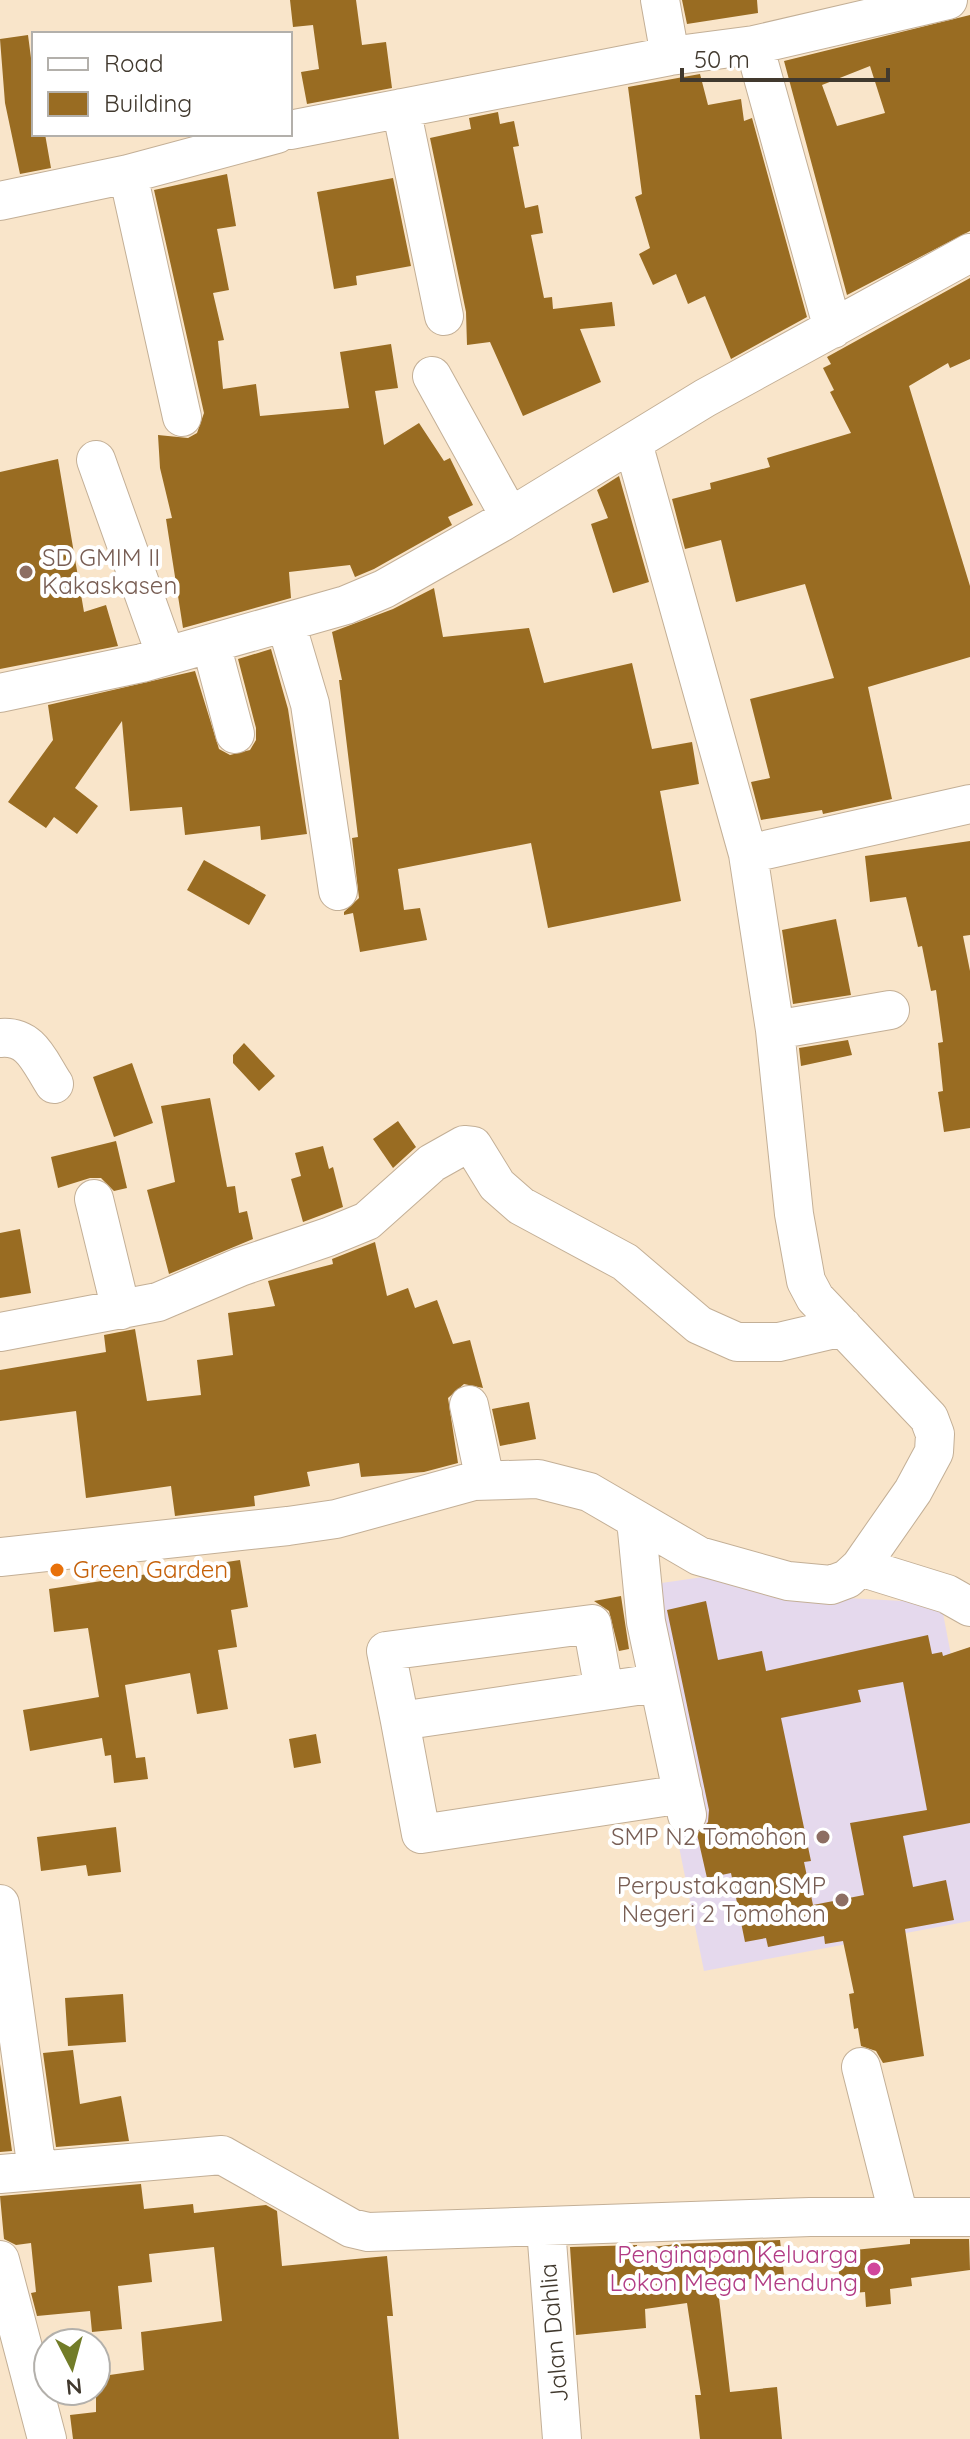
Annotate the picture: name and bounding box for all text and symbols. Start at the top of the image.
legend [32,32,292,136]
scale bar [682,32,888,82]
text: 50 m [694,44,750,74]
text: Road [104,48,164,78]
text: Building [104,88,192,118]
place label: SD GMIM II Kakaskasen [42,542,177,600]
marker: SD GMIM II Kakaskasen [17,563,35,581]
place label: Green Garden [73,1554,228,1584]
marker: Green Garden [48,1561,66,1579]
place label: SMP N2 Tomohon [611,1821,807,1851]
marker: SMP N2 Tomohon [814,1828,832,1846]
place label: Perpustakaan SMP Negeri 2 Tomohon [617,1870,826,1928]
marker: Perpustakaan SMP Negeri 2 Tomohon [833,1891,851,1909]
place label: Penginapan Keluarga Lokon Mega Mendung [610,2239,858,2297]
marker: Penginapan Keluarga Lokon Mega Mendung [865,2260,883,2278]
street label: Jalan Dahlia [532,2262,574,2404]
north arrow [32,2327,112,2407]
text: N [65,2372,84,2402]

